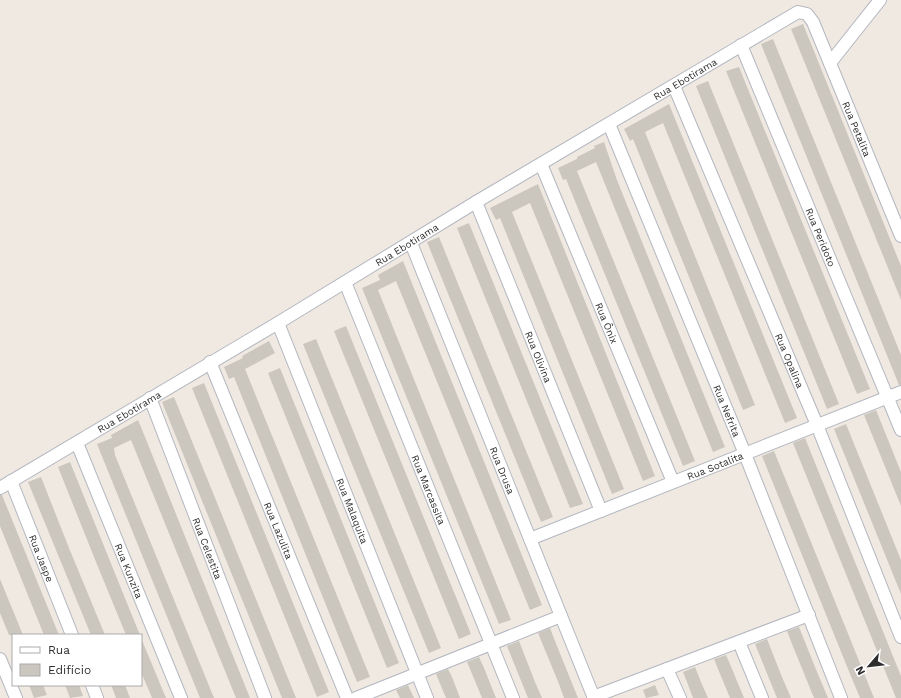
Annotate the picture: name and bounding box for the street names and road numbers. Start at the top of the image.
street label: Rua Ebotirama [651,56,719,102]
street label: Rua Petalita [841,100,873,158]
street label: Rua Peridoto [804,206,838,268]
street label: Rua Ebotirama [373,221,440,268]
street label: Rua Ônix [594,301,620,345]
street label: Rua Olivina [523,329,554,384]
street label: Rua Opalina [773,331,806,390]
street label: Rua Nefrita [712,383,743,439]
street label: Rua Ebotirama [95,388,163,435]
street label: Rua Drusa [488,445,517,496]
street label: Rua Sotalita [685,450,745,482]
street label: Rua Marcassita [410,453,448,526]
street label: Rua Malaquita [335,476,371,545]
street label: Rua Lazulita [262,501,295,561]
street label: Rua Celestita [191,516,225,581]
street label: Rua Jaspe [27,533,56,584]
street label: Rua Kunzita [113,542,145,600]

